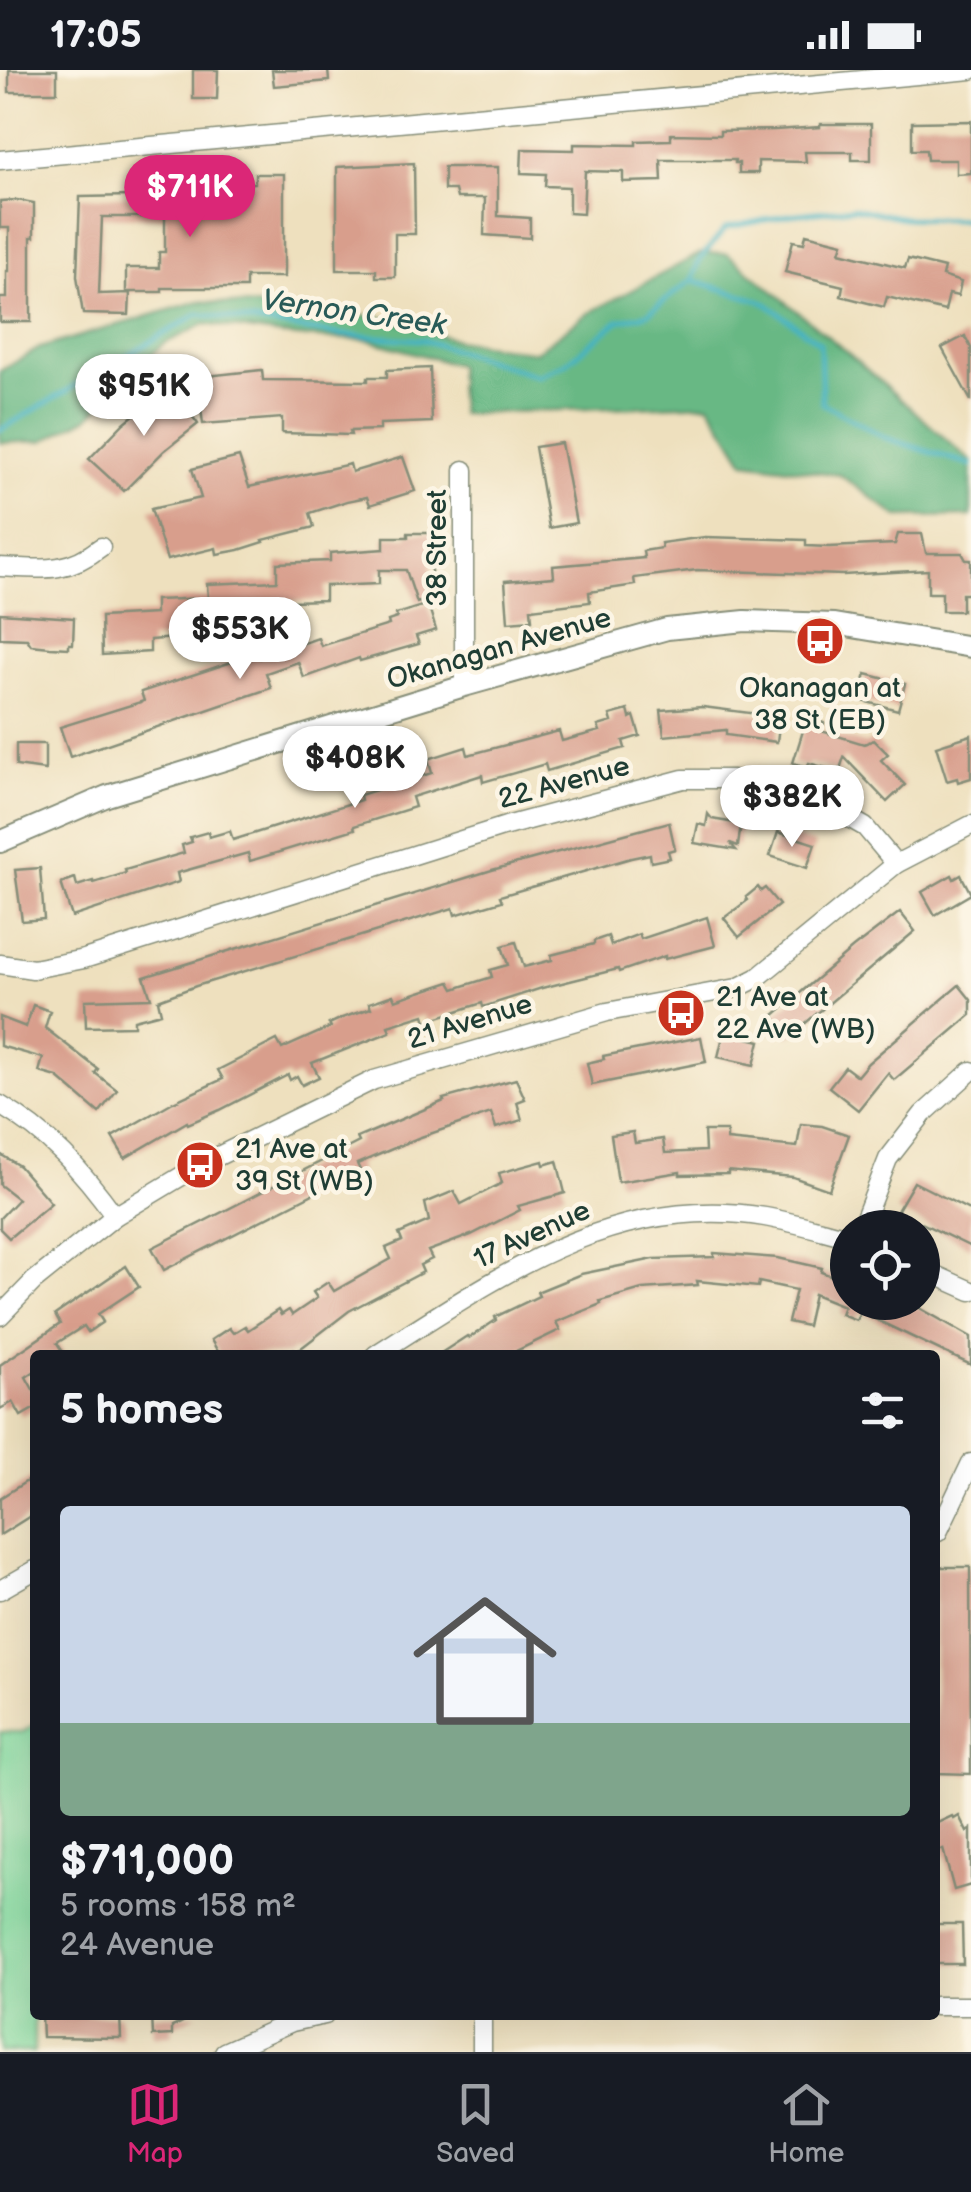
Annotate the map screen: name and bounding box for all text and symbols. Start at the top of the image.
text: 17:05 [50,13,142,58]
pin: $711K [120,155,260,240]
text: $711K [146,168,234,207]
water label: Vernon Creek [260,282,450,344]
pin: $951K [74,354,214,439]
text: $951K [97,367,191,406]
street label: 38 Street [421,489,454,607]
pin: $553K [170,597,310,682]
street label: Okanagan Avenue [383,601,615,697]
text: $553K [191,610,289,649]
bus stop icon: Okanagan at 38 St (EB) [794,615,846,667]
place label: Okanagan at 38 St (EB) [739,672,901,737]
pin: $408K [285,726,425,811]
text: $408K [305,739,405,778]
street label: 22 Avenue [495,750,633,816]
pin: $382K [722,765,862,850]
text: $382K [742,778,842,817]
place label: 21 Ave at 22 Ave (WB) [716,981,875,1046]
street label: 21 Avenue [404,987,536,1057]
bus stop icon: 21 Ave at 22 Ave (WB) [655,987,707,1039]
place label: 21 Ave at 39 St (WB) [235,1133,374,1198]
bus stop icon: 21 Ave at 39 St (WB) [174,1139,226,1191]
street label: 17 Avenue [469,1194,595,1276]
map controls [830,1210,940,1320]
button: locate [830,1210,940,1320]
icon: filters [855,1383,910,1438]
text: 5 homes [60,1385,223,1436]
icon: home [395,1571,575,1751]
text: $711,000 [60,1836,234,1887]
text: 5 rooms · 158 m² [60,1887,296,1926]
text: 24 Avenue [60,1926,214,1965]
tab: Map [127,2077,183,2170]
tab: Saved [436,2077,515,2170]
tab: Home [768,2077,844,2170]

